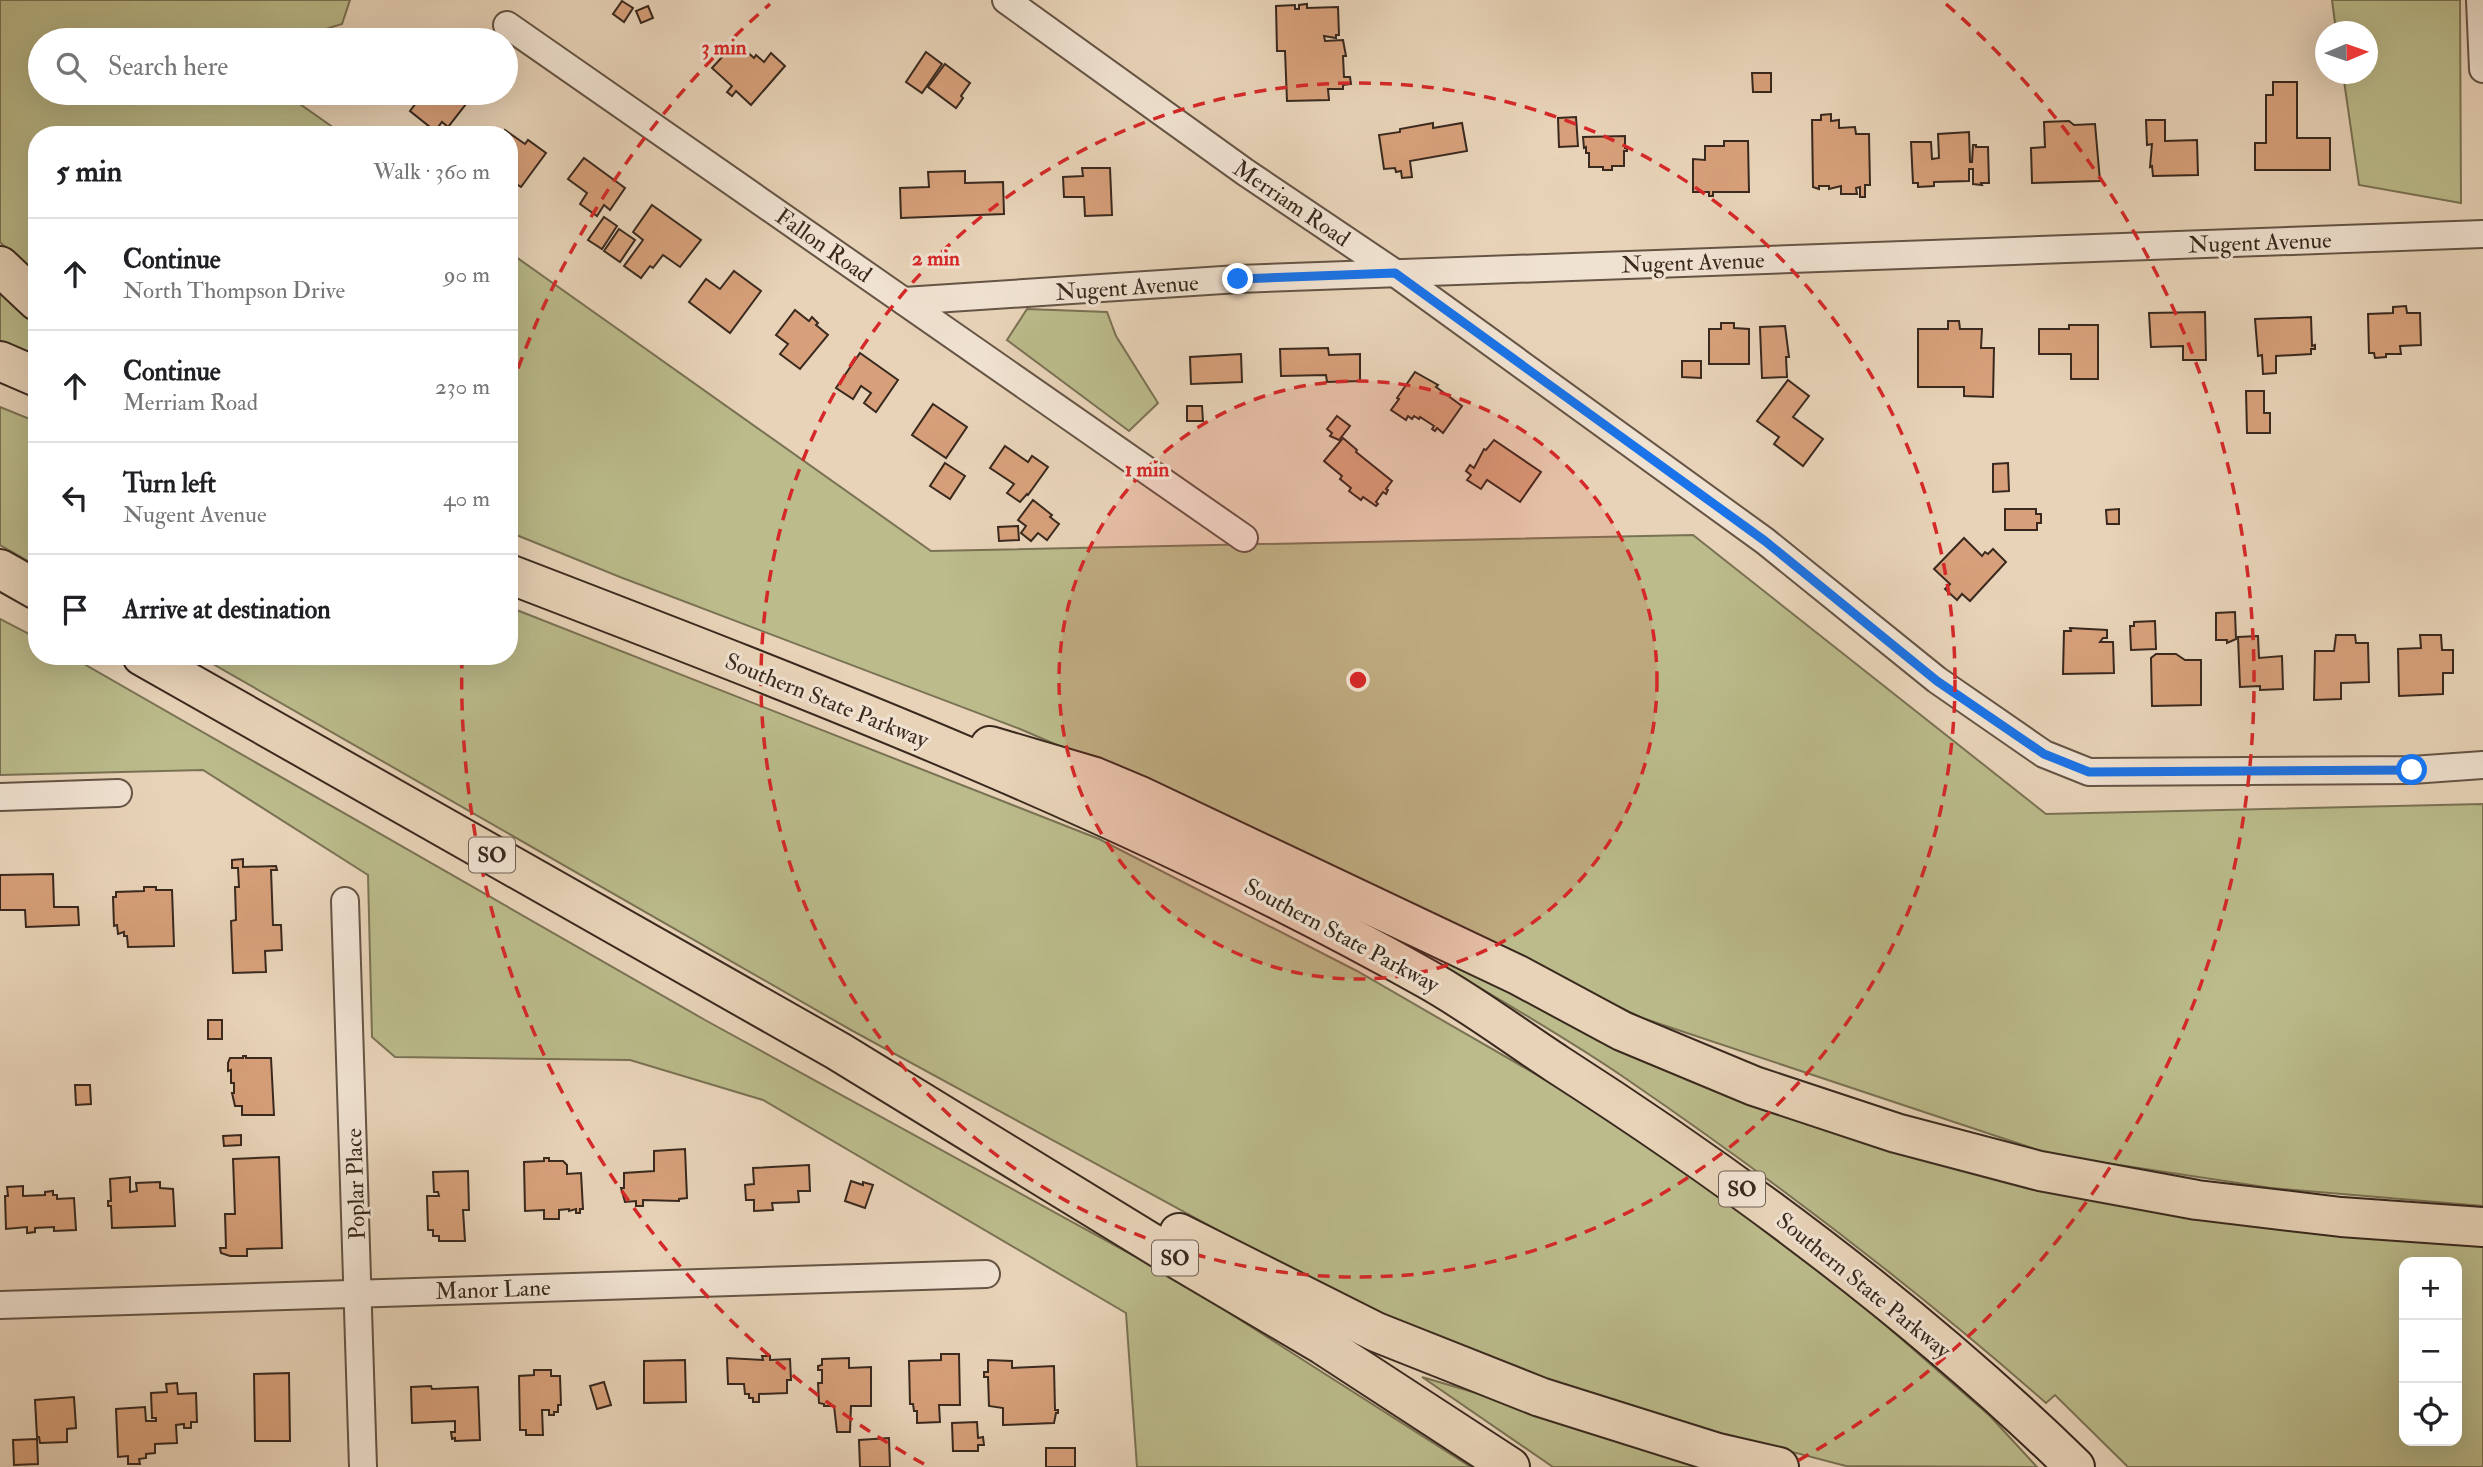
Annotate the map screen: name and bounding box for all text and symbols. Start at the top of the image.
north arrow [2315,21,2378,84]
search box [28,28,518,105]
text: 3 min [701,34,747,61]
icon: search [52,48,90,86]
text: Search here [108,51,228,83]
text: 5 min [56,153,122,190]
street label: Merriam Road [1228,154,1356,253]
text: Walk · 360 m [373,157,490,186]
street label: Fallon Road [770,202,877,289]
street label: Nugent Avenue [2188,225,2333,259]
text: Continue [123,244,221,276]
text: 2 min [912,245,960,272]
street label: Nugent Avenue [1621,245,1766,279]
icon: ahead [56,255,94,293]
text: 90 m [444,260,490,289]
route end [1222,263,1253,294]
street label: Nugent Avenue [1054,268,1200,307]
text: North Thompson Drive [123,276,345,305]
text: Continue [123,356,221,388]
icon: ahead [56,367,94,405]
text: 230 m [435,372,490,401]
text: Merriam Road [123,388,258,417]
text: 1 min [1125,456,1169,483]
text: Turn left [123,468,216,500]
icon: left [56,479,94,517]
text: 40 m [443,484,490,513]
text: Nugent Avenue [123,500,267,529]
icon: arrive [56,591,94,629]
text: Arrive at destination [123,594,331,626]
street label: Southern State Parkway [721,646,934,755]
centre of rings [1346,668,1370,692]
route start [2396,754,2427,785]
road number: SO [469,838,515,872]
street label: Southern State Parkway [1239,872,1445,1000]
street label: Poplar Place [339,1127,373,1240]
road number: SO [1719,1172,1765,1206]
street label: Southern State Parkway [1770,1206,1958,1365]
road number: SO [1152,1240,1198,1276]
map controls [2399,1257,2462,1446]
button: + [2399,1257,2462,1320]
street label: Manor Lane [435,1273,552,1306]
button: − [2399,1320,2462,1383]
button: locate [2399,1383,2462,1446]

